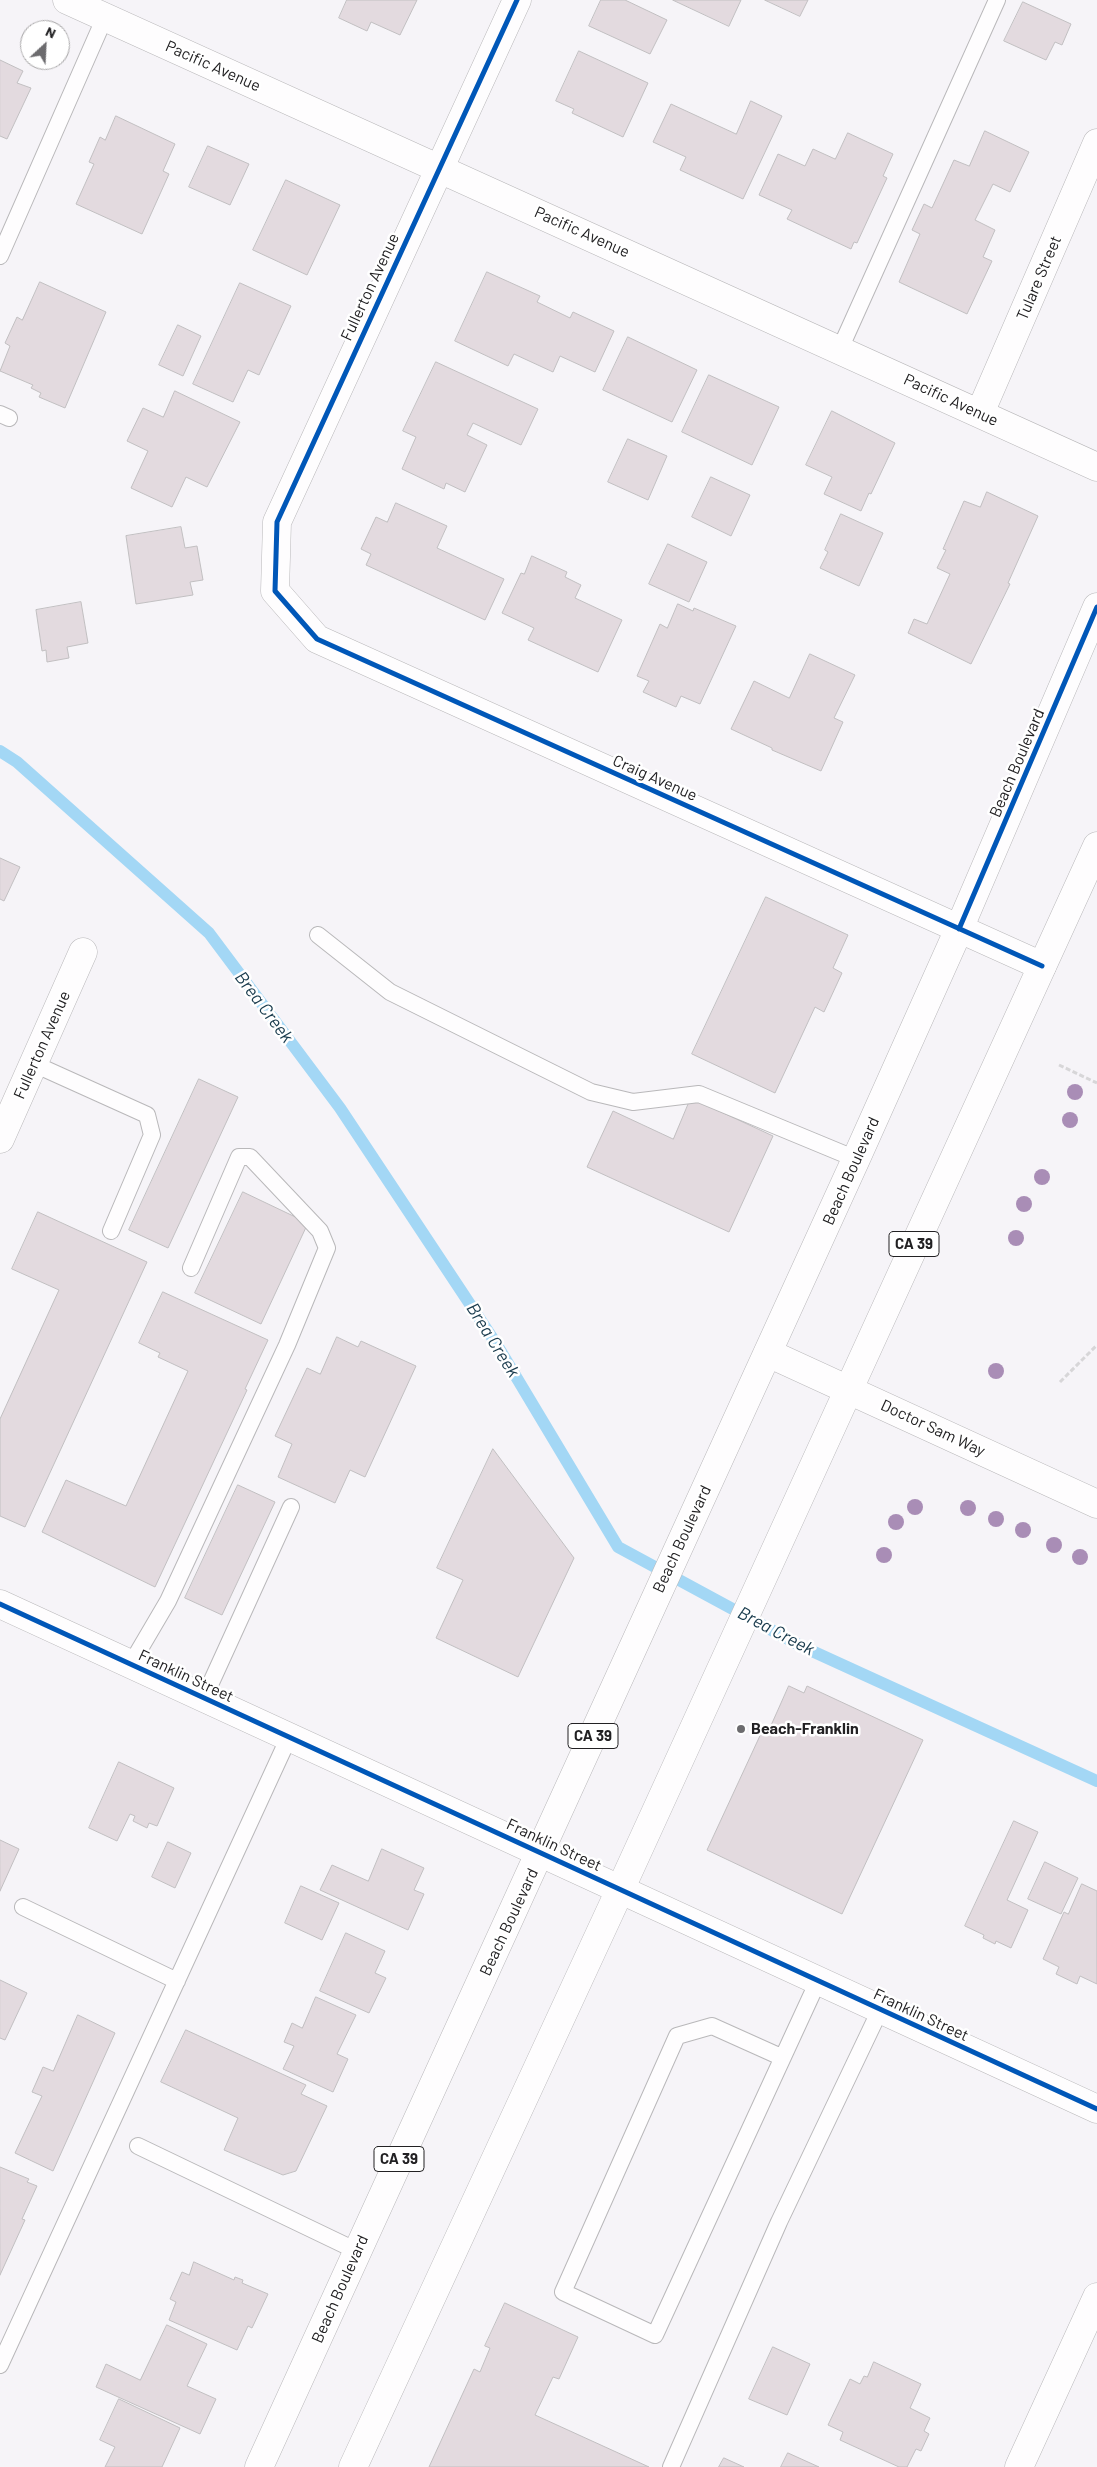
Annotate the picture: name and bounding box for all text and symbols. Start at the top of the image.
north arrow [20,20,70,70]
text: N [43,22,59,42]
street label: Pacific Avenue [162,36,264,96]
street label: Pacific Avenue [531,202,633,262]
street label: Fullerton Avenue [337,230,403,344]
street label: Tulare Street [1013,233,1065,323]
street label: Pacific Avenue [901,370,1001,430]
street label: Beach Boulevard [985,706,1049,820]
street label: Craig Avenue [610,751,700,805]
water label: Brea Creek [230,967,298,1047]
street label: Fullerton Avenue [10,988,74,1102]
street label: Beach Boulevard [819,1114,883,1228]
road number: CA 39 [889,1232,939,1256]
water label: Brea Creek [462,1299,524,1381]
street label: Doctor Sam Way [878,1395,988,1461]
street label: Beach Boulevard [649,1482,715,1596]
water label: Brea Creek [734,1602,818,1660]
street label: Franklin Street [135,1646,237,1706]
place label: Beach-Franklin [751,1719,859,1739]
marker: Beach-Franklin [735,1723,747,1735]
road number: CA 39 [568,1724,618,1748]
street label: Franklin Street [503,1815,605,1875]
street label: Beach Boulevard [476,1865,542,1979]
street label: Franklin Street [870,1985,972,2045]
road number: CA 39 [374,2146,424,2172]
street label: Beach Boulevard [308,2232,372,2346]

